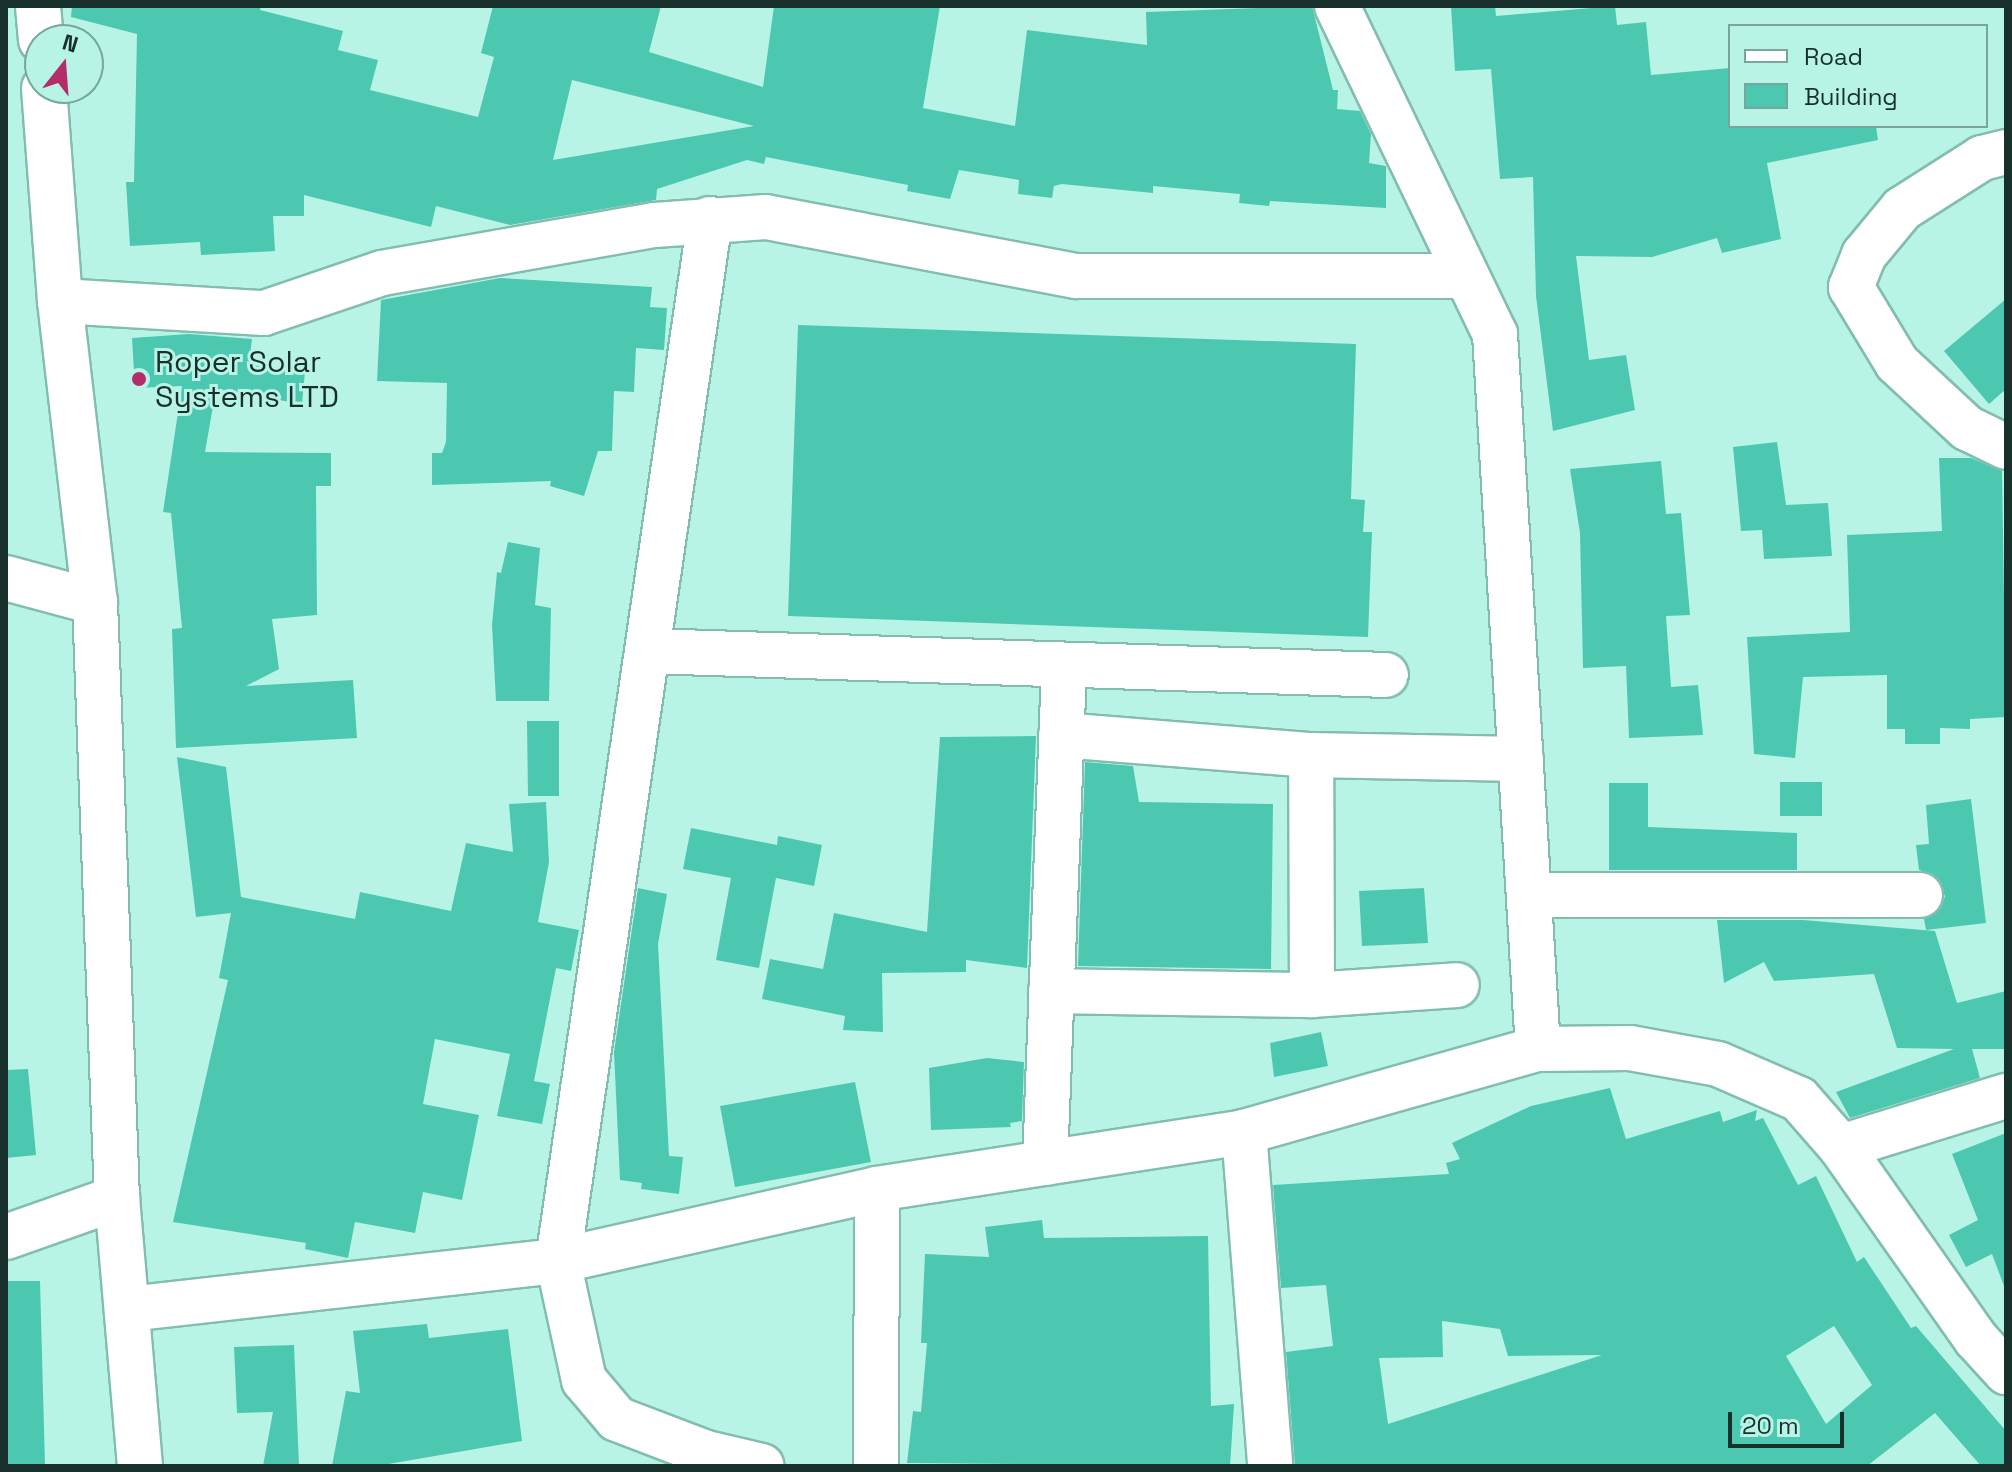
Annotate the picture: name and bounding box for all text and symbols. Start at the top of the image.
north arrow [24,24,104,104]
legend [1728,24,1988,128]
text: N [59,27,82,59]
text: Road [1804,41,1863,72]
text: Building [1804,81,1898,112]
place label: Roper Solar Systems LTD [155,344,339,414]
marker: Roper Solar Systems LTD [130,370,148,388]
scale bar [1732,1396,1848,1446]
text: 20 m [1742,1410,1799,1441]

